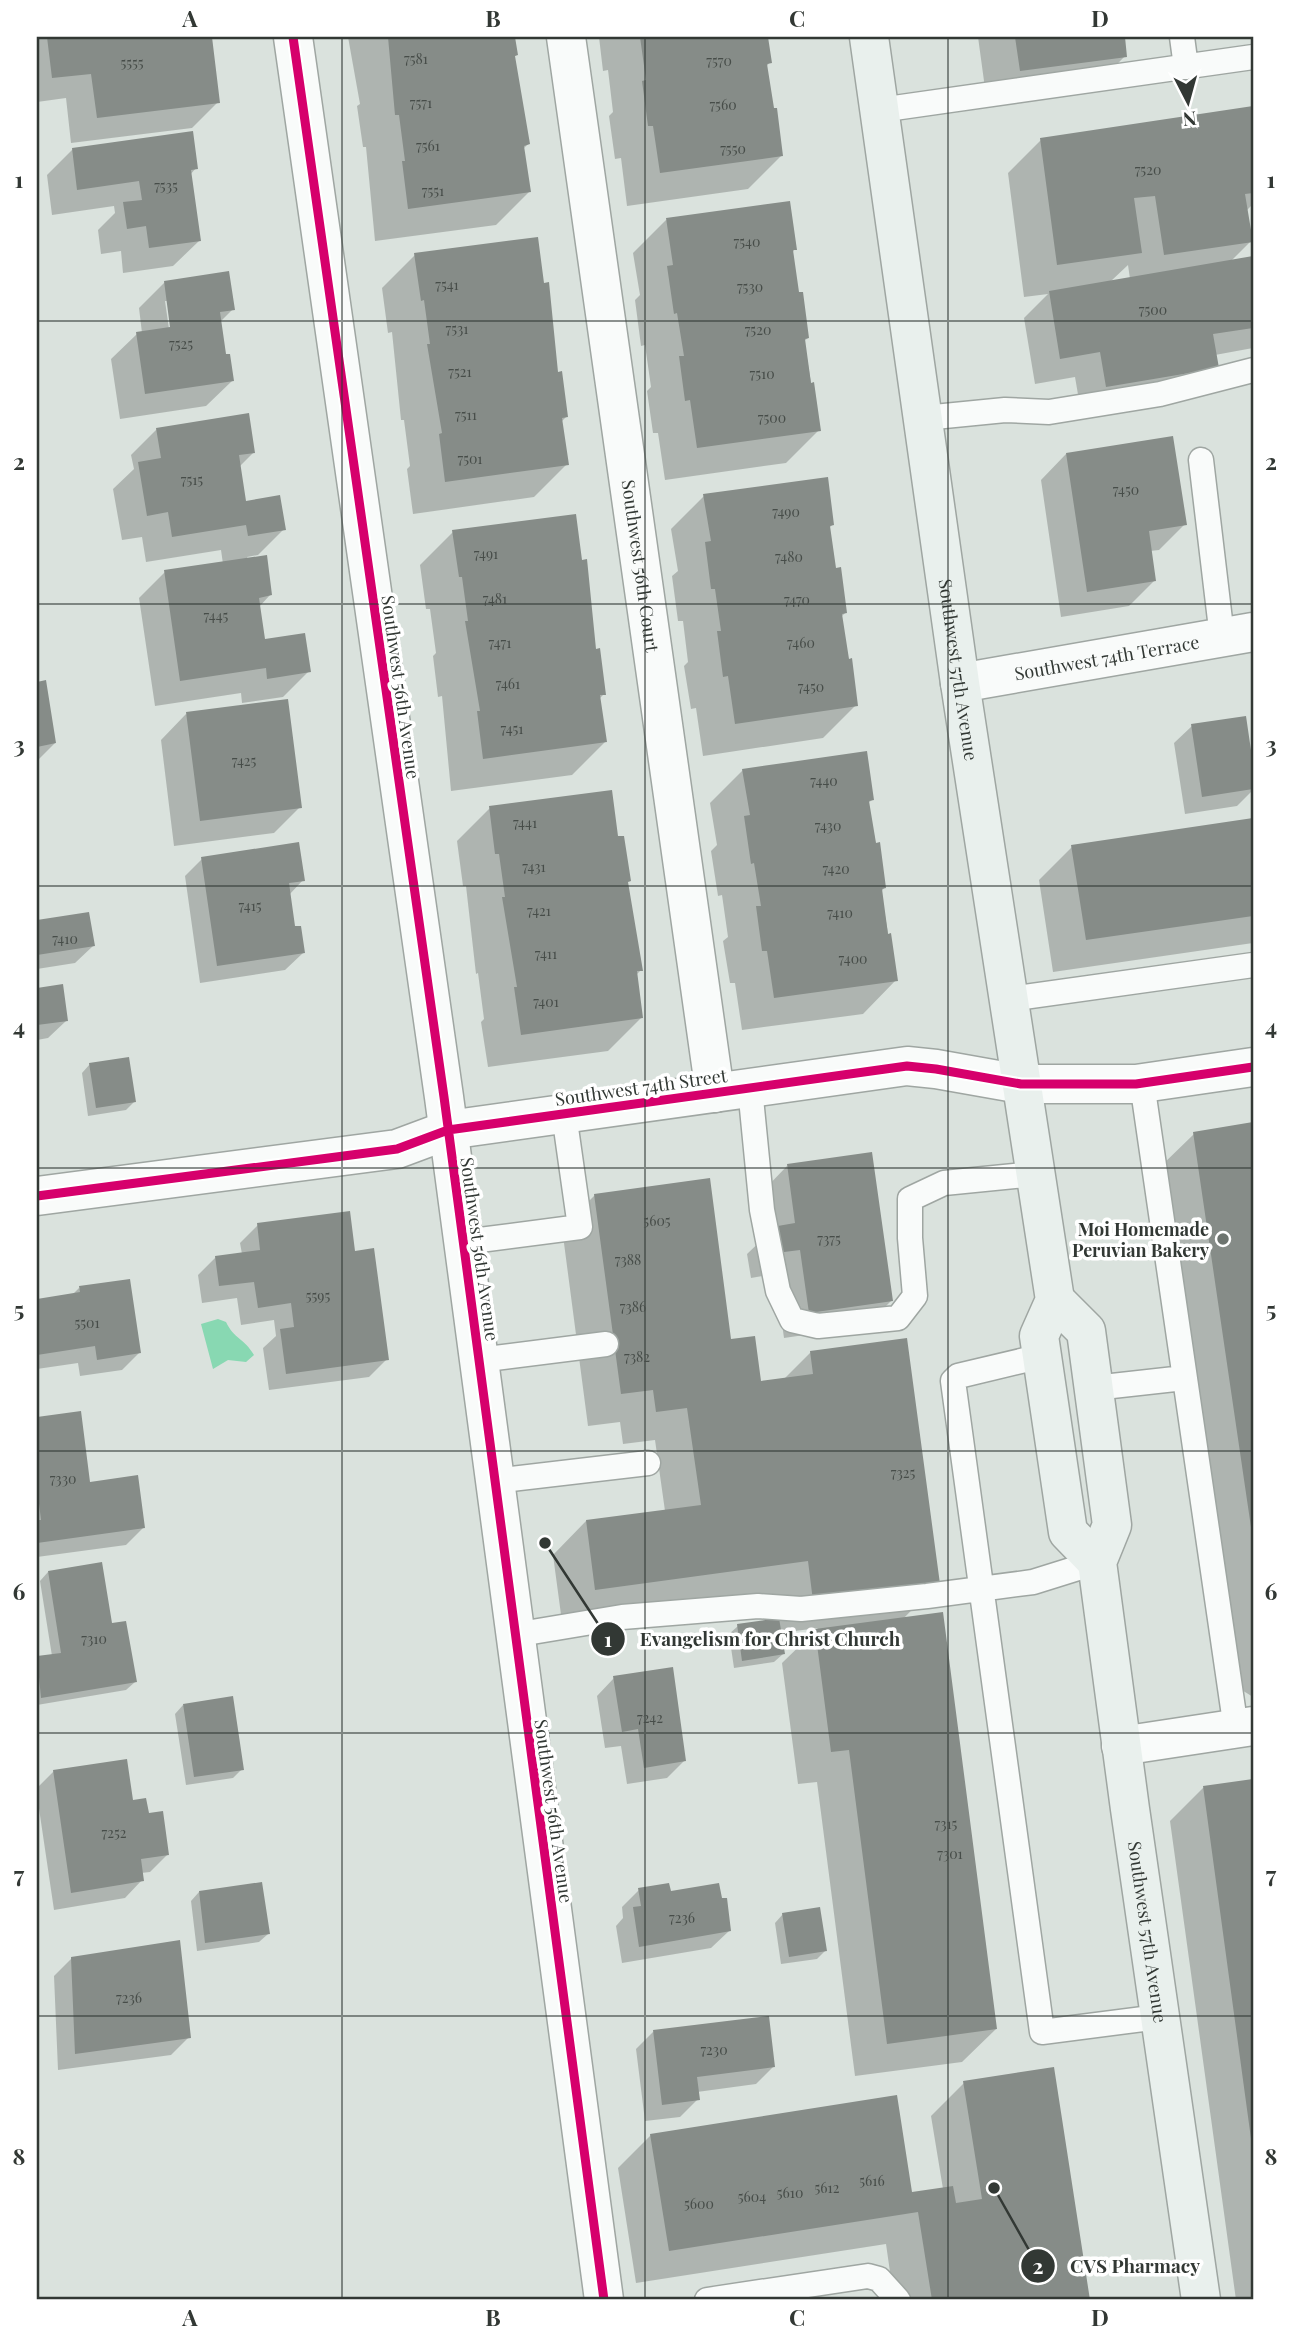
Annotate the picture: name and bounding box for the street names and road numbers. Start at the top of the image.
street label: Southwest 56th Court [617,478,665,654]
street label: Southwest 57th Avenue [933,577,984,762]
street label: Southwest 56th Avenue [376,594,426,780]
street label: Southwest 74th Terrace [1012,630,1201,685]
street label: Southwest 74th Street [553,1063,729,1111]
street label: Southwest 56th Avenue [455,1156,505,1342]
street label: Southwest 56th Avenue [529,1718,579,1904]
street label: Southwest 57th Avenue [1123,1840,1173,2024]

